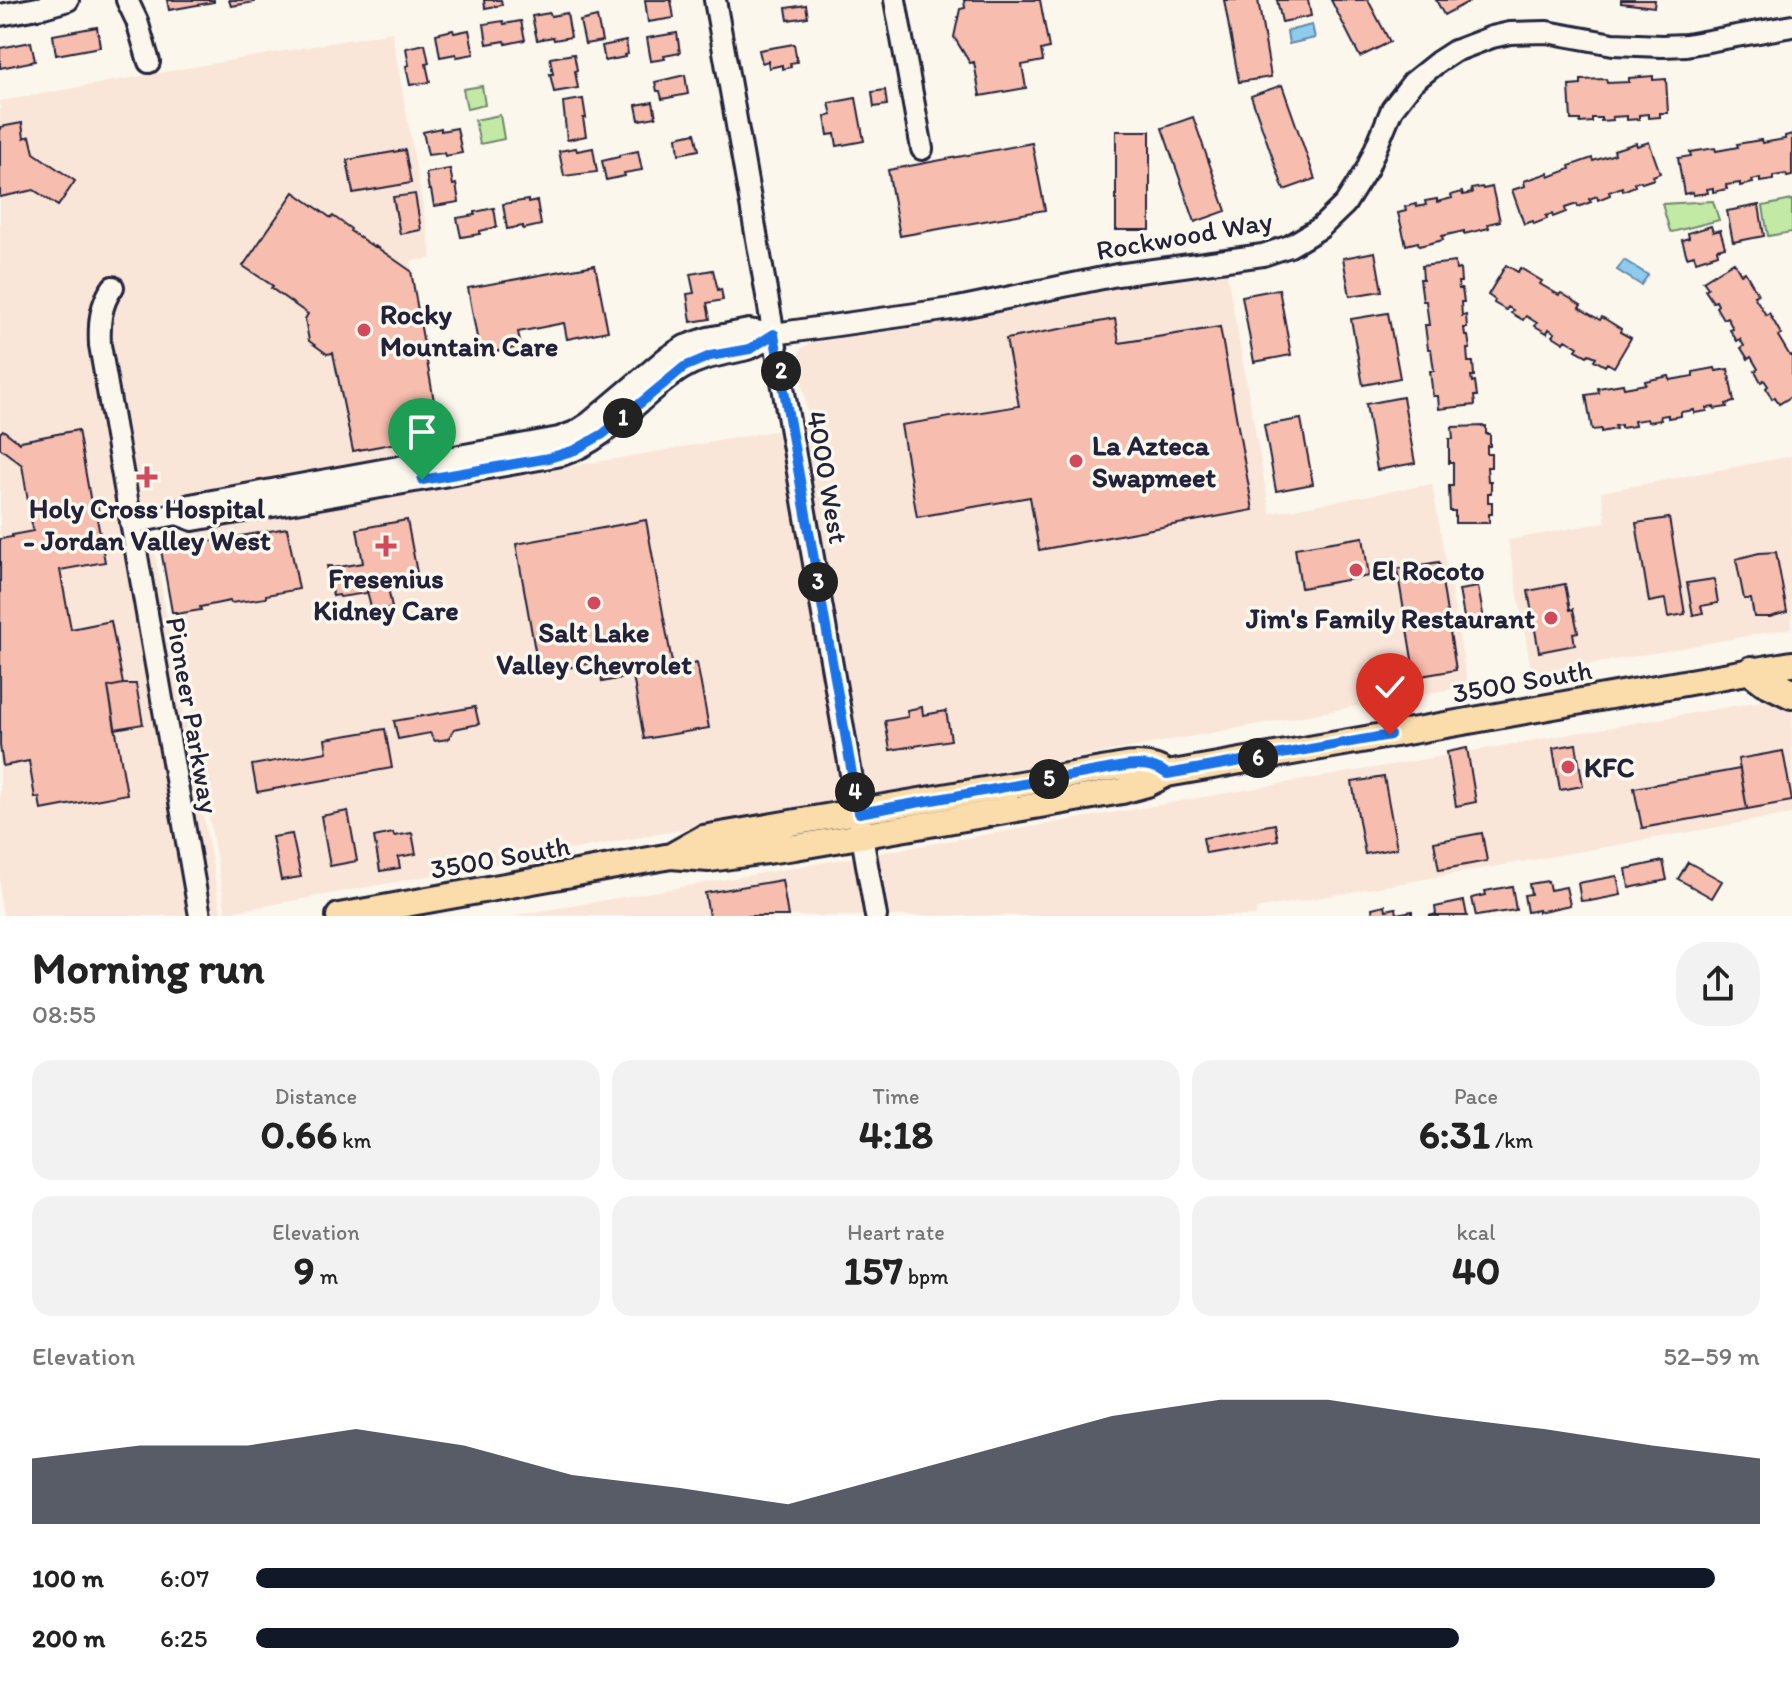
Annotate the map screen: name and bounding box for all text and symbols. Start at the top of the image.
street label: Rockwood Way [1093,203,1275,267]
place label: Rocky Mountain Care [380,297,558,363]
marker: Rocky Mountain Care [355,321,373,339]
pin: 2 [761,351,801,391]
text: 2 [775,357,787,384]
pin [388,398,456,480]
pin: 1 [603,398,643,438]
text: 1 [618,404,628,431]
street label: 4000 West [800,408,856,546]
icon: arrive [400,410,444,454]
place label: La Azteca Swapmeet [1092,428,1216,494]
marker: La Azteca Swapmeet [1067,452,1085,470]
marker: Holy Cross Hospital - Jordan Valley West [136,466,158,488]
place label: Holy Cross Hospital - Jordan Valley West [24,491,271,557]
marker: Fresenius Kidney Care [375,535,397,557]
place label: El Rocoto [1372,553,1484,587]
place label: Fresenius Kidney Care [313,561,459,627]
marker: El Rocoto [1347,561,1365,579]
pin: 3 [798,562,838,602]
text: 3 [812,568,824,595]
marker: Salt Lake Valley Chevrolet [585,594,603,612]
place label: Jim's Family Restaurant [1245,601,1535,635]
marker: Jim's Family Restaurant [1542,609,1560,627]
street label: Pioneer Parkway [159,614,227,816]
place label: Salt Lake Valley Chevrolet [496,615,692,681]
street label: 3500 South [1450,652,1594,710]
pin [1356,653,1424,735]
icon: check [1368,665,1412,709]
pin: 6 [1238,738,1278,778]
text: 6 [1252,744,1264,771]
place label: KFC [1584,750,1634,784]
marker: KFC [1559,758,1577,776]
pin: 5 [1029,759,1069,799]
text: 5 [1043,765,1055,792]
pin: 4 [835,772,875,812]
text: 4 [848,778,862,805]
street label: 3500 South [428,828,572,886]
text: Morning run [32,941,265,994]
button: share [1676,942,1760,1026]
text: 08:55 [32,998,96,1030]
text: Distance [275,1083,357,1110]
text: Time [873,1083,919,1110]
text: Pace [1454,1083,1498,1110]
text: 0.66 [261,1110,337,1158]
text: 4:18 [859,1110,933,1158]
text: 6:31 [1419,1110,1490,1158]
text: km [337,1127,371,1154]
text: /km [1490,1127,1533,1154]
text: Elevation [272,1219,360,1246]
text: Heart rate [847,1219,945,1246]
text: kcal [1456,1219,1496,1246]
text: 9 [294,1246,315,1294]
text: 157 [843,1246,903,1294]
text: 40 [1452,1246,1500,1294]
text: m [315,1263,338,1290]
text: bpm [903,1263,949,1290]
text: Elevation [32,1340,135,1372]
text: 52–59 m [1663,1340,1760,1372]
text: 100 m [32,1562,104,1594]
text: 6:07 [160,1562,209,1594]
text: 200 m [32,1622,105,1654]
text: 6:25 [160,1622,207,1654]

